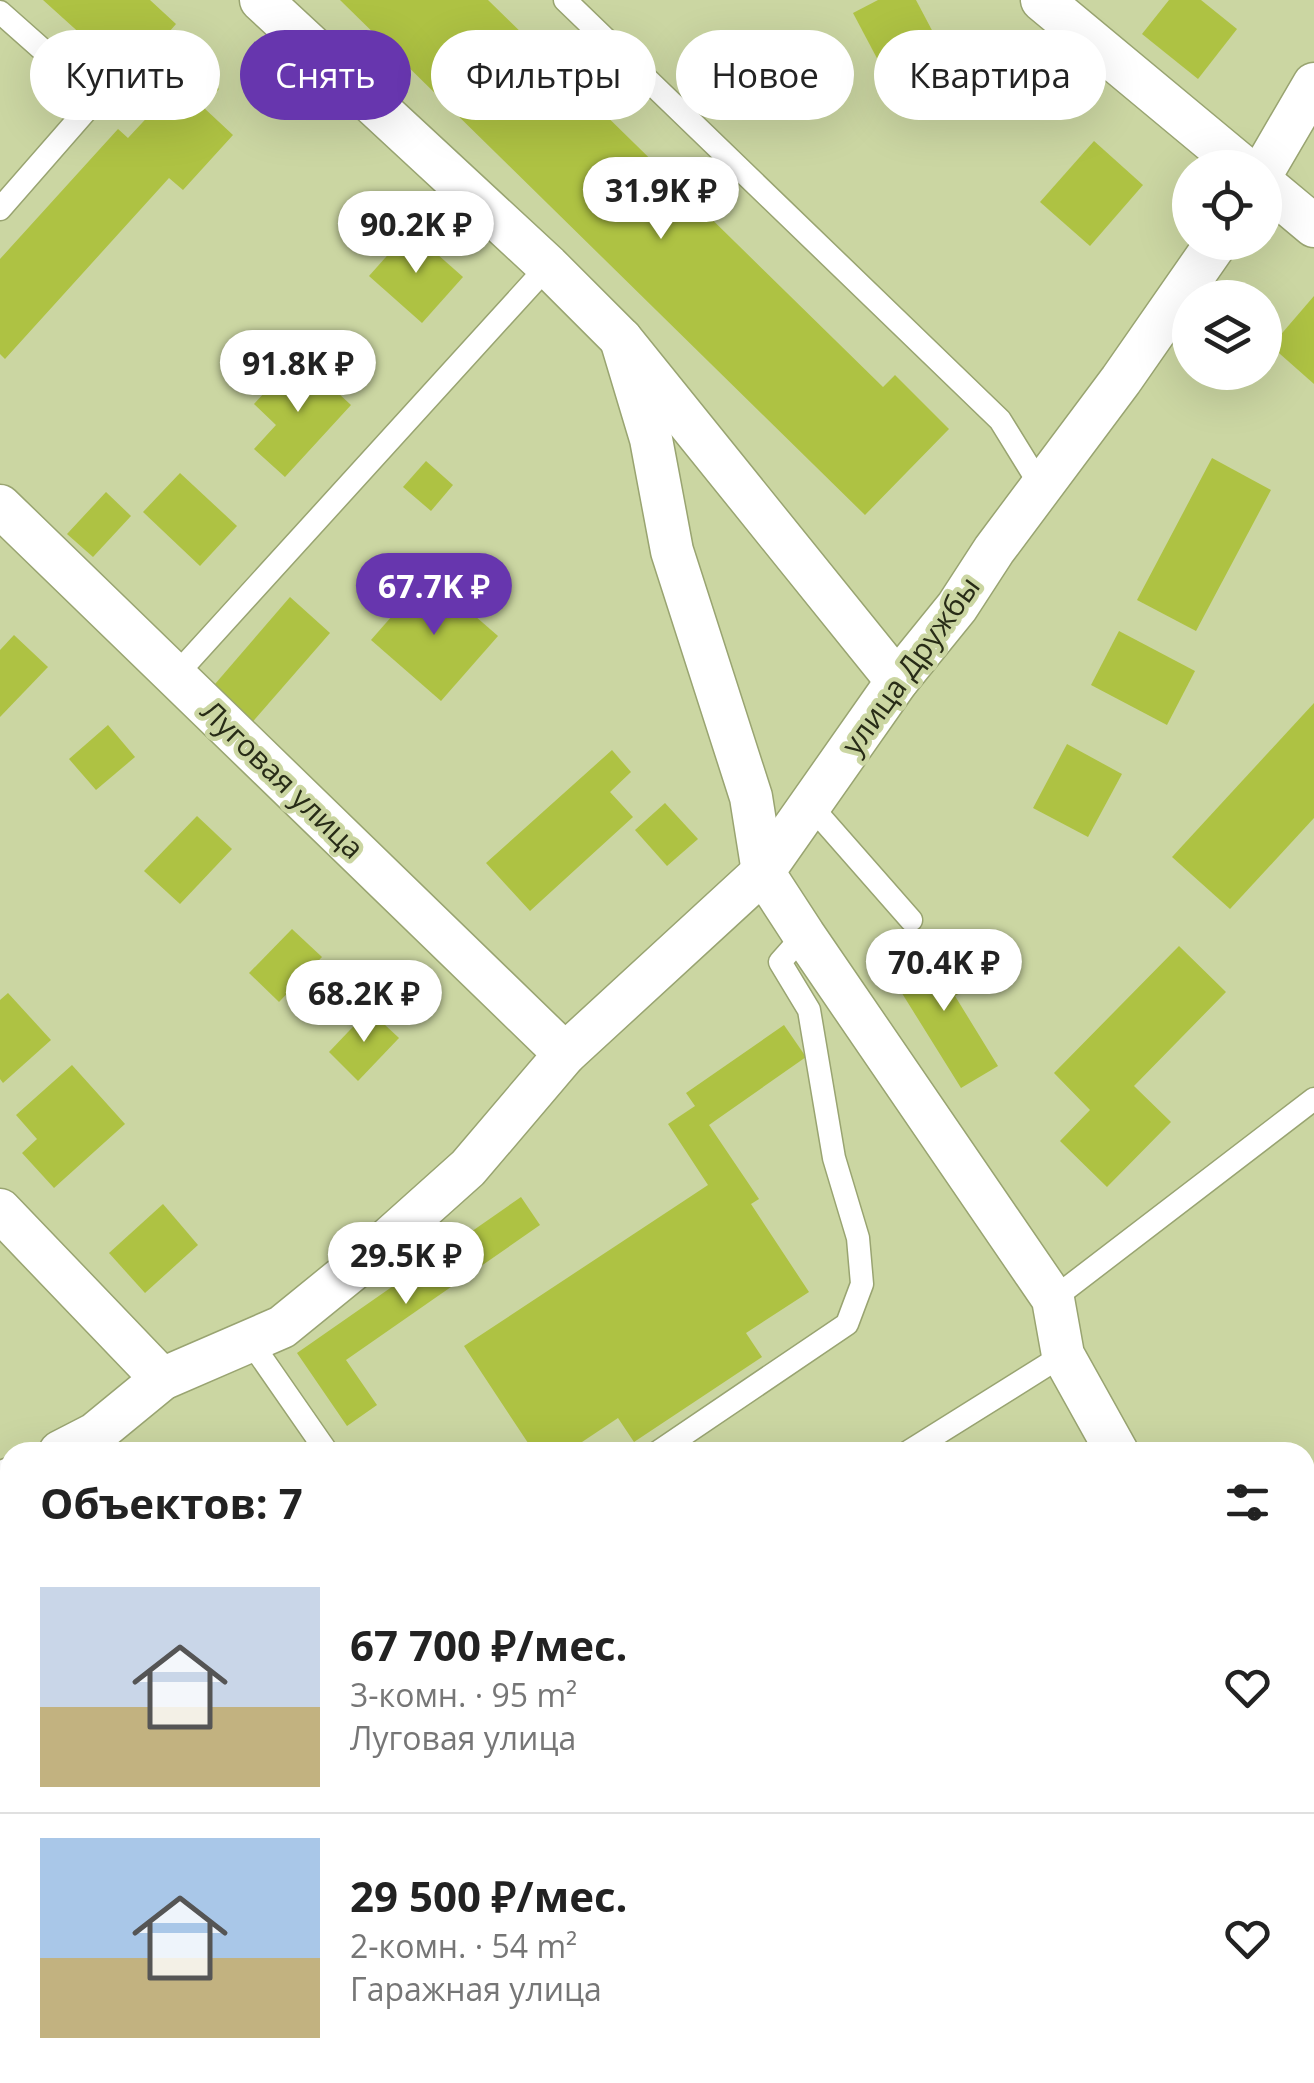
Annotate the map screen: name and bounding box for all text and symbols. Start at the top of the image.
chip: Купить [30,30,220,120]
chip: Снять [240,30,411,120]
chip: Фильтры [431,30,656,120]
chip: Новое [676,30,854,120]
chip: Квартира [874,30,1106,120]
map controls [1172,150,1282,390]
button: locate [1172,150,1282,260]
pin: 31.9K ₽ [569,157,753,242]
text: 31.9K ₽ [605,168,717,211]
pin: 90.2K ₽ [324,191,508,276]
text: 90.2K ₽ [360,202,472,245]
button: layers [1172,280,1282,390]
pin: 91.8K ₽ [206,330,390,415]
text: 91.8K ₽ [242,341,354,384]
pin: 67.7K ₽ [342,553,526,638]
text: 67.7K ₽ [378,564,490,607]
street label: улица Дружбы [831,568,988,763]
street label: Луговая улица [193,690,374,867]
pin: 70.4K ₽ [852,929,1036,1014]
text: 70.4K ₽ [888,940,1000,983]
pin: 68.2K ₽ [272,960,456,1045]
text: 68.2K ₽ [308,971,420,1014]
pin: 29.5K ₽ [314,1222,498,1307]
text: 29.5K ₽ [350,1233,462,1276]
text: Объектов: 7 [40,1474,303,1531]
icon: filters [1220,1475,1275,1530]
text: 67 700 ₽/мес. [350,1616,628,1673]
icon: home [120,1627,240,1747]
icon: heart [1220,1660,1275,1715]
text: 3-комн. · 95 m² [350,1673,577,1716]
text: Луговая улица [350,1716,576,1759]
text: 29 500 ₽/мес. [350,1867,628,1924]
icon: home [120,1878,240,1998]
icon: heart [1220,1911,1275,1966]
text: 2-комн. · 54 m² [350,1924,577,1967]
text: Гаражная улица [350,1967,602,2010]

